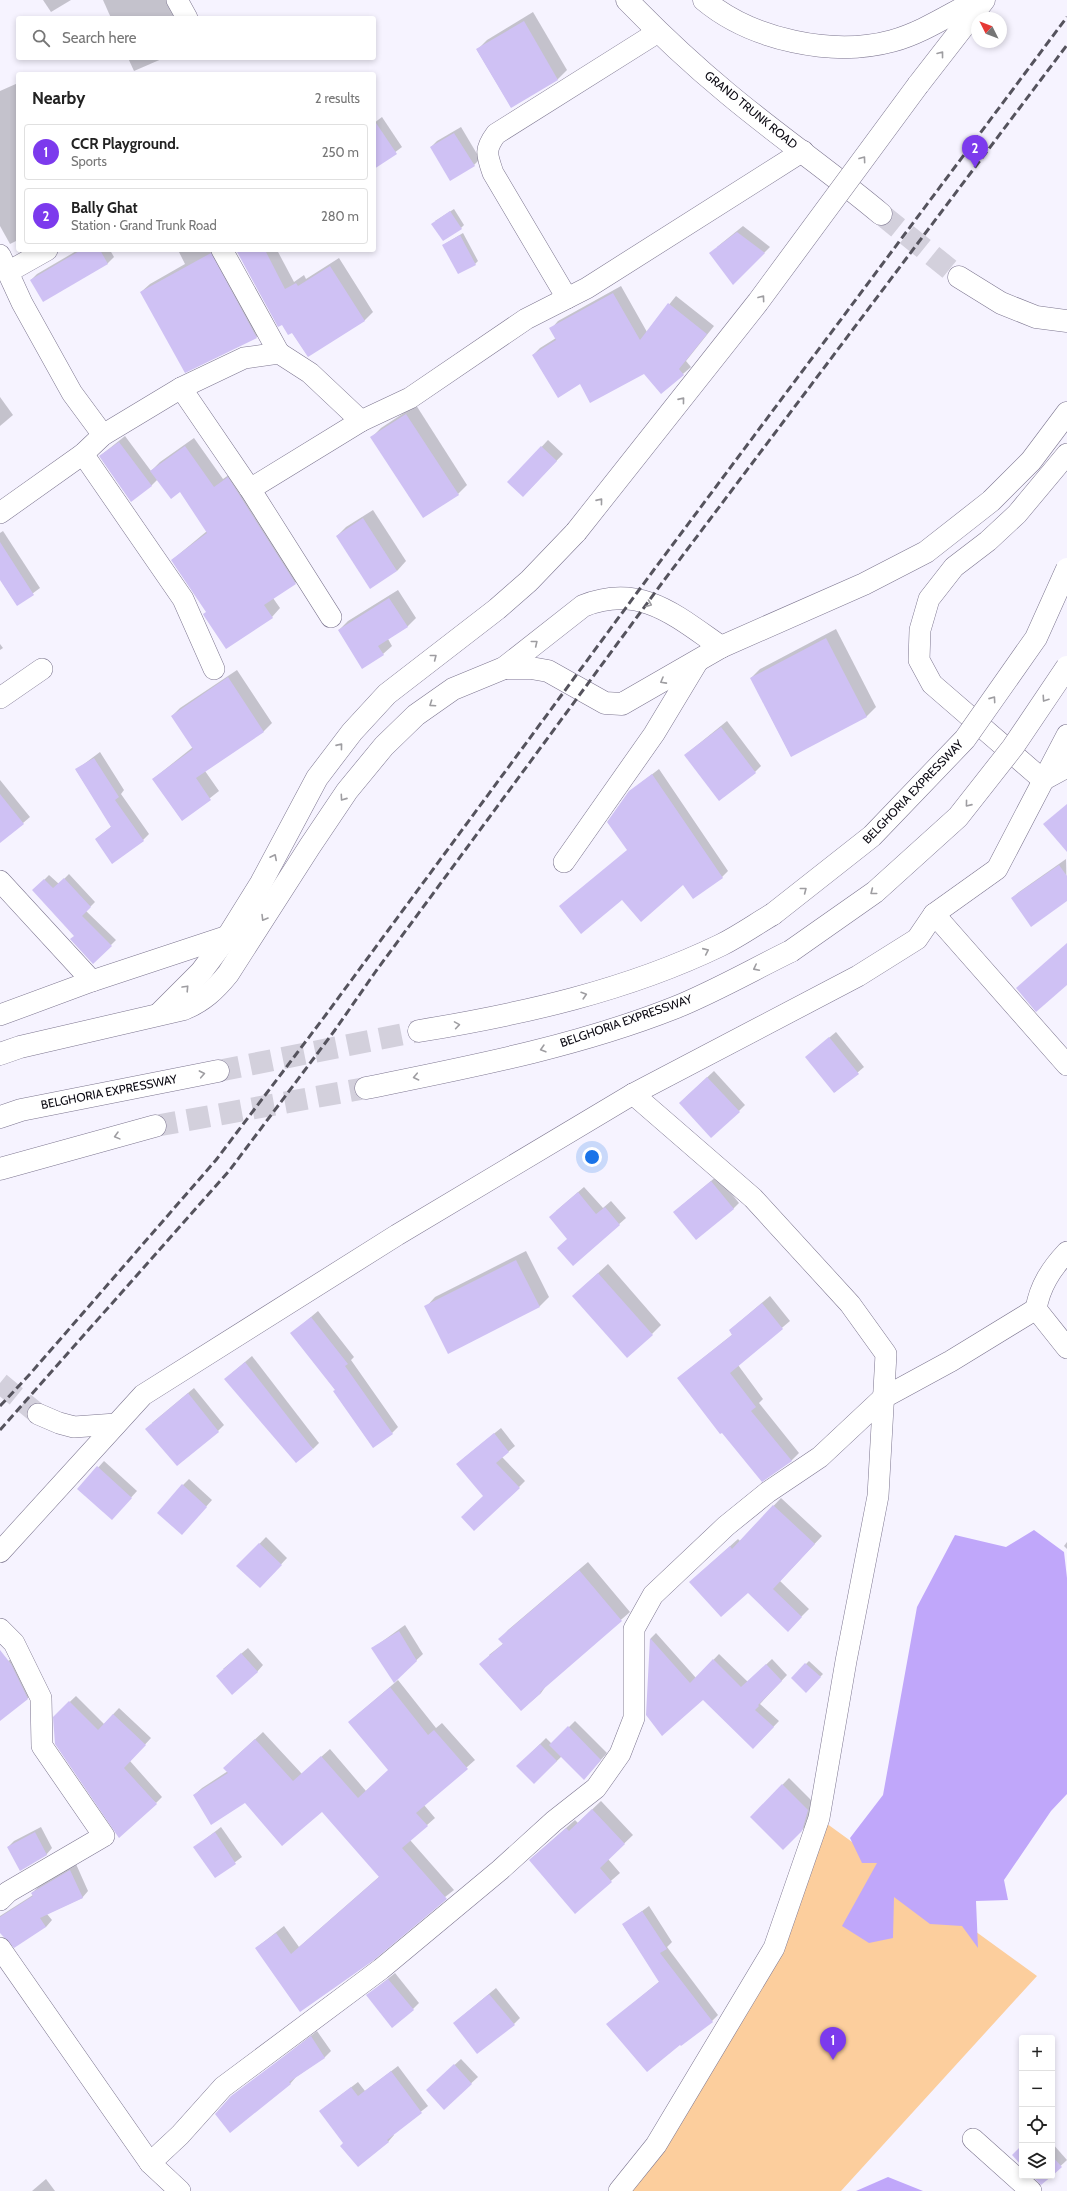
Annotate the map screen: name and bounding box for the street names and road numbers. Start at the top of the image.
street label: GRAND TRUNK ROAD [702,68,801,152]
street label: BELGHORIA EXPRESSWAY [859,736,966,847]
street label: BELGHORIA EXPRESSWAY [558,991,694,1050]
street label: BELGHORIA EXPRESSWAY [39,1071,179,1112]

